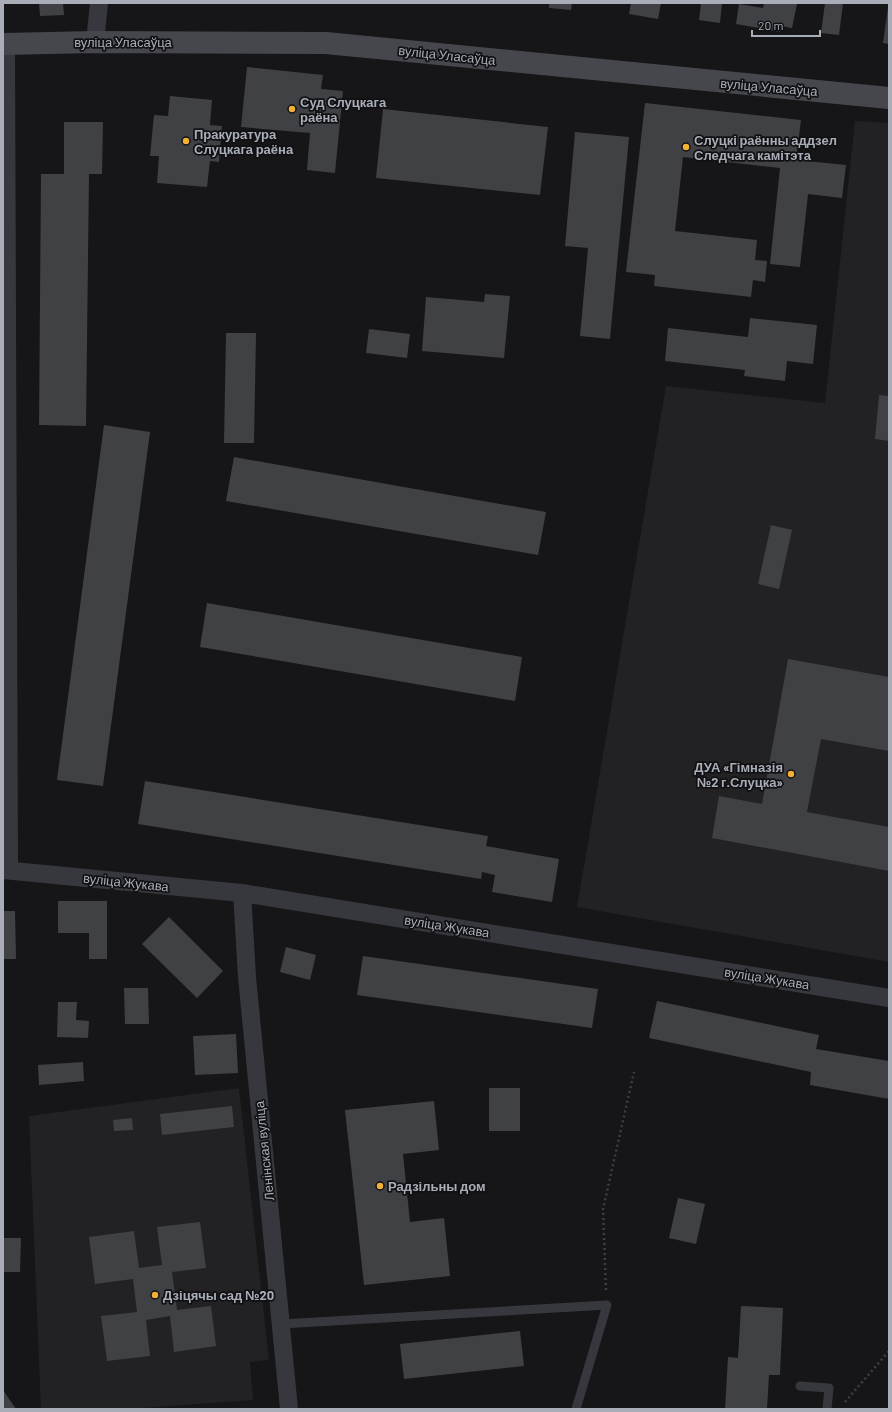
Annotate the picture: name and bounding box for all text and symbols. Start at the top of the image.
scale bar [752,12,820,38]
text: 20 m [758,18,784,32]
street label: вуліца Уласаўца [74,34,173,50]
street label: вуліца Уласаўца [398,42,497,68]
street label: вуліца Уласаўца [720,75,819,99]
place label: Суд Слуцкага раёна [300,94,387,125]
marker: Суд Слуцкага раёна [287,104,297,114]
place label: Пракуратура Слуцкага раёна [194,126,294,157]
place label: Слуцкі раённы аддзел Следчага камітэта [694,132,837,163]
marker: Пракуратура Слуцкага раёна [181,136,191,146]
marker: Слуцкі раённы аддзел Следчага камітэта [681,142,691,152]
place label: ДУА «Гімназія №2 г.Слуцка» [694,759,783,790]
marker: ДУА «Гімназія №2 г.Слуцка» [786,769,796,779]
street label: вуліца Жукава [82,870,170,895]
street label: вуліца Жукава [403,911,492,941]
street label: вуліца Жукава [723,963,812,993]
street label: Ленінская вуліца [251,1100,277,1202]
place label: Радзільны дом [388,1178,486,1194]
marker: Радзільны дом [375,1181,385,1191]
place label: Дзіцячы сад №20 [163,1287,274,1303]
marker: Дзіцячы сад №20 [150,1290,160,1300]

